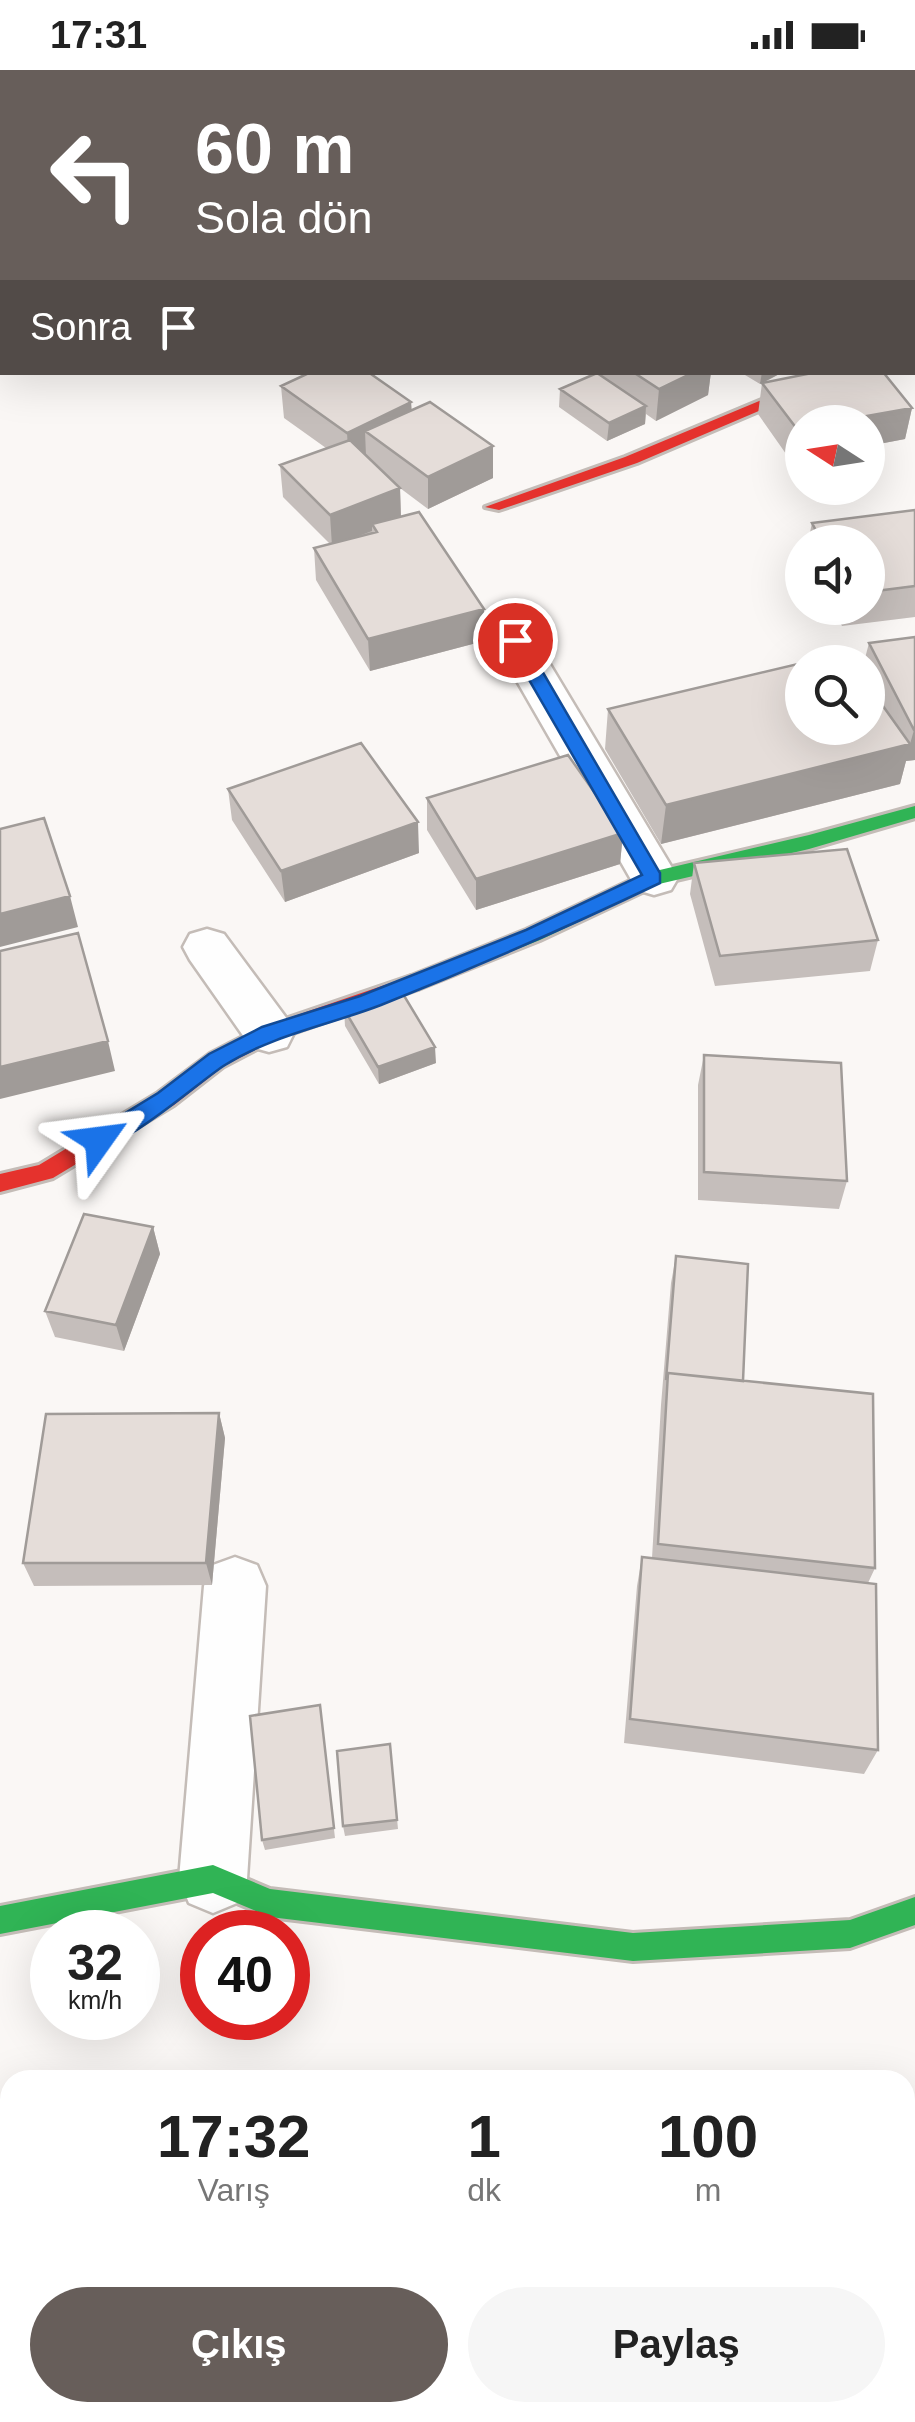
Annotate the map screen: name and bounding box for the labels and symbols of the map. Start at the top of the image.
north arrow [785,405,885,505]
pin [473,598,558,683]
position arrow [47,1088,151,1192]
speed limit sign: 40 [180,1910,310,2040]

